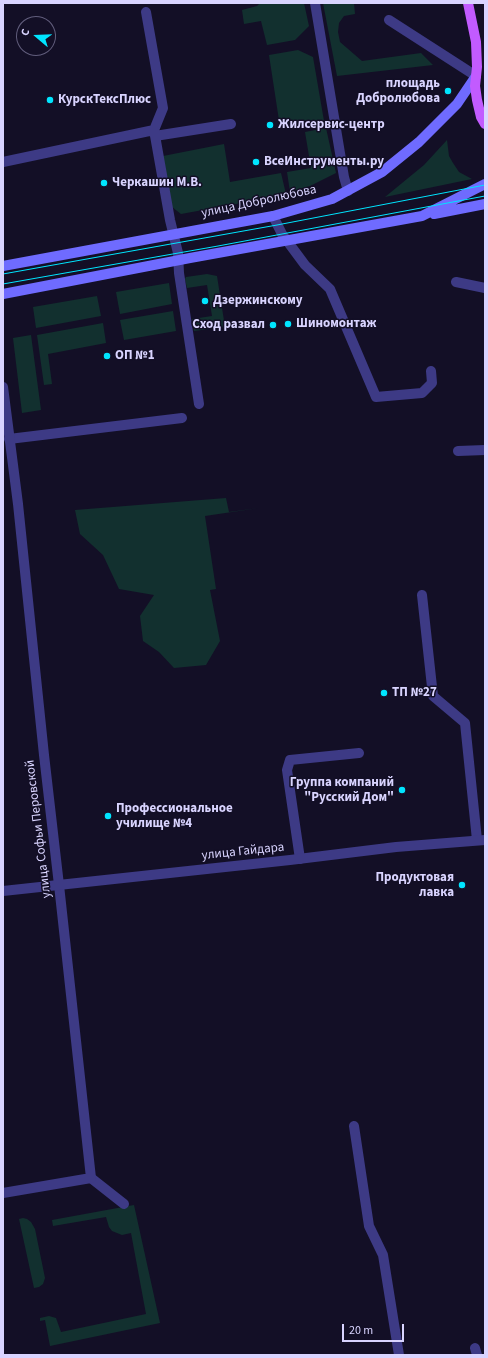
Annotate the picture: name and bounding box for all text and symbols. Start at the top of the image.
north arrow [16,16,56,56]
text: С [17,27,33,38]
place label: площадь Добролюбова [356,76,440,107]
marker: площадь Добролюбова [443,86,453,96]
place label: КурскТексПлюс [58,92,151,108]
marker: КурскТексПлюс [45,95,55,105]
place label: Жилсервис-центр [278,117,385,133]
marker: Жилсервис-центр [265,120,275,130]
place label: ВсеИнструменты.ру [264,154,384,170]
marker: ВсеИнструменты.ру [251,157,261,167]
place label: Черкашин М.В. [112,175,202,191]
marker: Черкашин М.В. [99,178,109,188]
street label: улица Добролюбова [200,182,318,222]
place label: Дзержинскому [213,293,303,309]
marker: Дзержинскому [200,296,210,306]
place label: Шиномонтаж [296,316,377,332]
place label: Сход развал [192,317,265,333]
marker: Шиномонтаж [283,319,293,329]
marker: Сход развал [268,320,278,330]
place label: ОП №1 [115,348,155,364]
marker: ОП №1 [102,351,112,361]
place label: ТП №27 [392,685,437,701]
marker: ТП №27 [379,688,389,698]
street label: улица Софьи Перовской [23,759,55,899]
place label: Группа компаний "Русский Дом" [290,775,394,806]
marker: Группа компаний "Русский Дом" [397,785,407,795]
place label: Профессиональное училище №4 [116,801,233,832]
marker: Профессиональное училище №4 [103,811,113,821]
street label: улица Гайдара [201,840,285,864]
place label: Продуктовая лавка [376,870,454,901]
marker: Продуктовая лавка [457,880,467,890]
scale bar [344,1316,406,1342]
text: 20 m [349,1322,373,1339]

